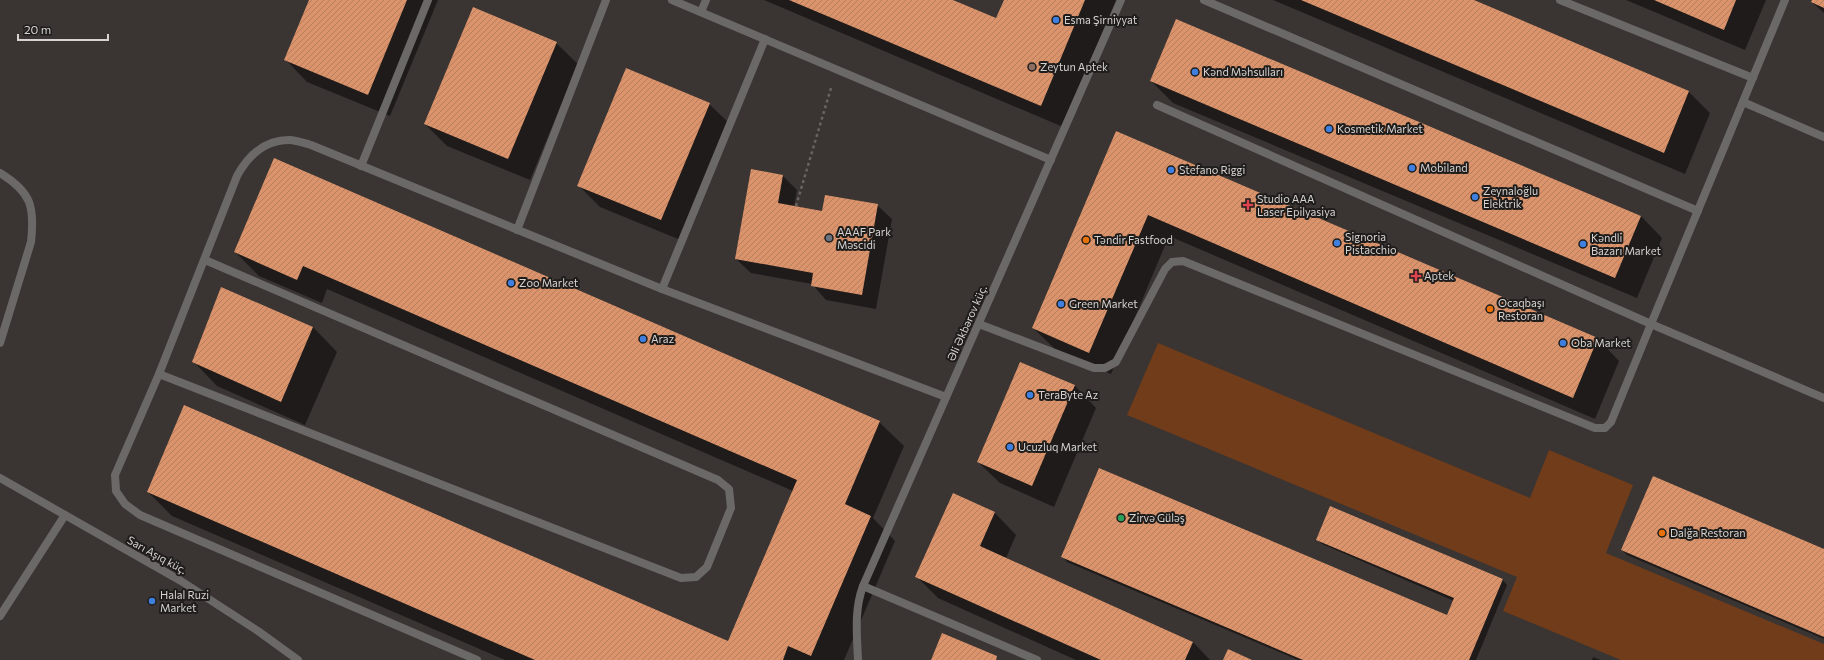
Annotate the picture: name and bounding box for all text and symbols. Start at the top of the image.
place label: Esma Şirniyyat [1064,13,1138,26]
marker: Esma Şirniyyat [1051,15,1061,25]
scale bar [18,16,108,42]
text: 20 m [24,22,51,36]
place label: Zeytun Aptek [1040,60,1108,73]
marker: Zeytun Aptek [1027,62,1037,72]
place label: Kənd Məhsulları [1203,65,1283,78]
marker: Kənd Məhsulları [1190,67,1200,77]
place label: Kosmetik Market [1337,122,1423,135]
marker: Kosmetik Market [1324,124,1334,134]
place label: Mobiland [1420,161,1468,174]
place label: Stefano Riggi [1179,163,1246,176]
marker: Mobiland [1407,163,1417,173]
marker: Stefano Riggi [1166,165,1176,175]
place label: Zeynaloğlu Elektrik [1483,184,1538,210]
place label: Studio AAA Laser Epilyasiya [1257,192,1336,218]
marker: Zeynaloğlu Elektrik [1470,192,1480,202]
marker: Studio AAA Laser Epilyasiya [1242,199,1254,211]
place label: AAAF Park Məscidi [837,225,891,251]
place label: Signoria Pistacchio [1345,230,1397,256]
place label: Kəndli Bazarı Market [1591,231,1661,257]
marker: AAAF Park Məscidi [824,233,834,243]
place label: Təndir Fastfood [1094,233,1173,246]
marker: Təndir Fastfood [1081,235,1091,245]
marker: Signoria Pistacchio [1332,238,1342,248]
marker: Kəndli Bazarı Market [1578,239,1588,249]
place label: Aptek [1424,269,1454,282]
marker: Aptek [1411,271,1421,281]
place label: Zoo Market [519,276,579,289]
marker: Zoo Market [506,278,516,288]
street label: Əli Əkbərov küç. [944,282,989,363]
place label: Ocaqbaşı Restoran [1498,296,1545,322]
place label: Green Market [1069,297,1138,310]
marker: Green Market [1056,299,1066,309]
marker: Ocaqbaşı Restoran [1485,304,1495,314]
place label: Araz [651,332,675,345]
marker: Araz [638,334,648,344]
place label: Oba Market [1571,336,1631,349]
marker: Oba Market [1558,338,1568,348]
place label: TeraByte Az [1038,388,1099,401]
marker: TeraByte Az [1025,390,1035,400]
place label: Ucuzluq Market [1018,440,1098,453]
marker: Ucuzluq Market [1005,442,1015,452]
place label: Zirvə Güləş [1129,511,1185,524]
marker: Zirvə Güləş [1116,513,1126,523]
place label: Dalğa Restoran [1670,526,1746,539]
marker: Dalğa Restoran [1657,528,1667,538]
street label: Sarı Aşıq küç. [125,533,189,576]
place label: Halal Ruzi Market [160,588,209,614]
marker: Halal Ruzi Market [147,596,157,606]

